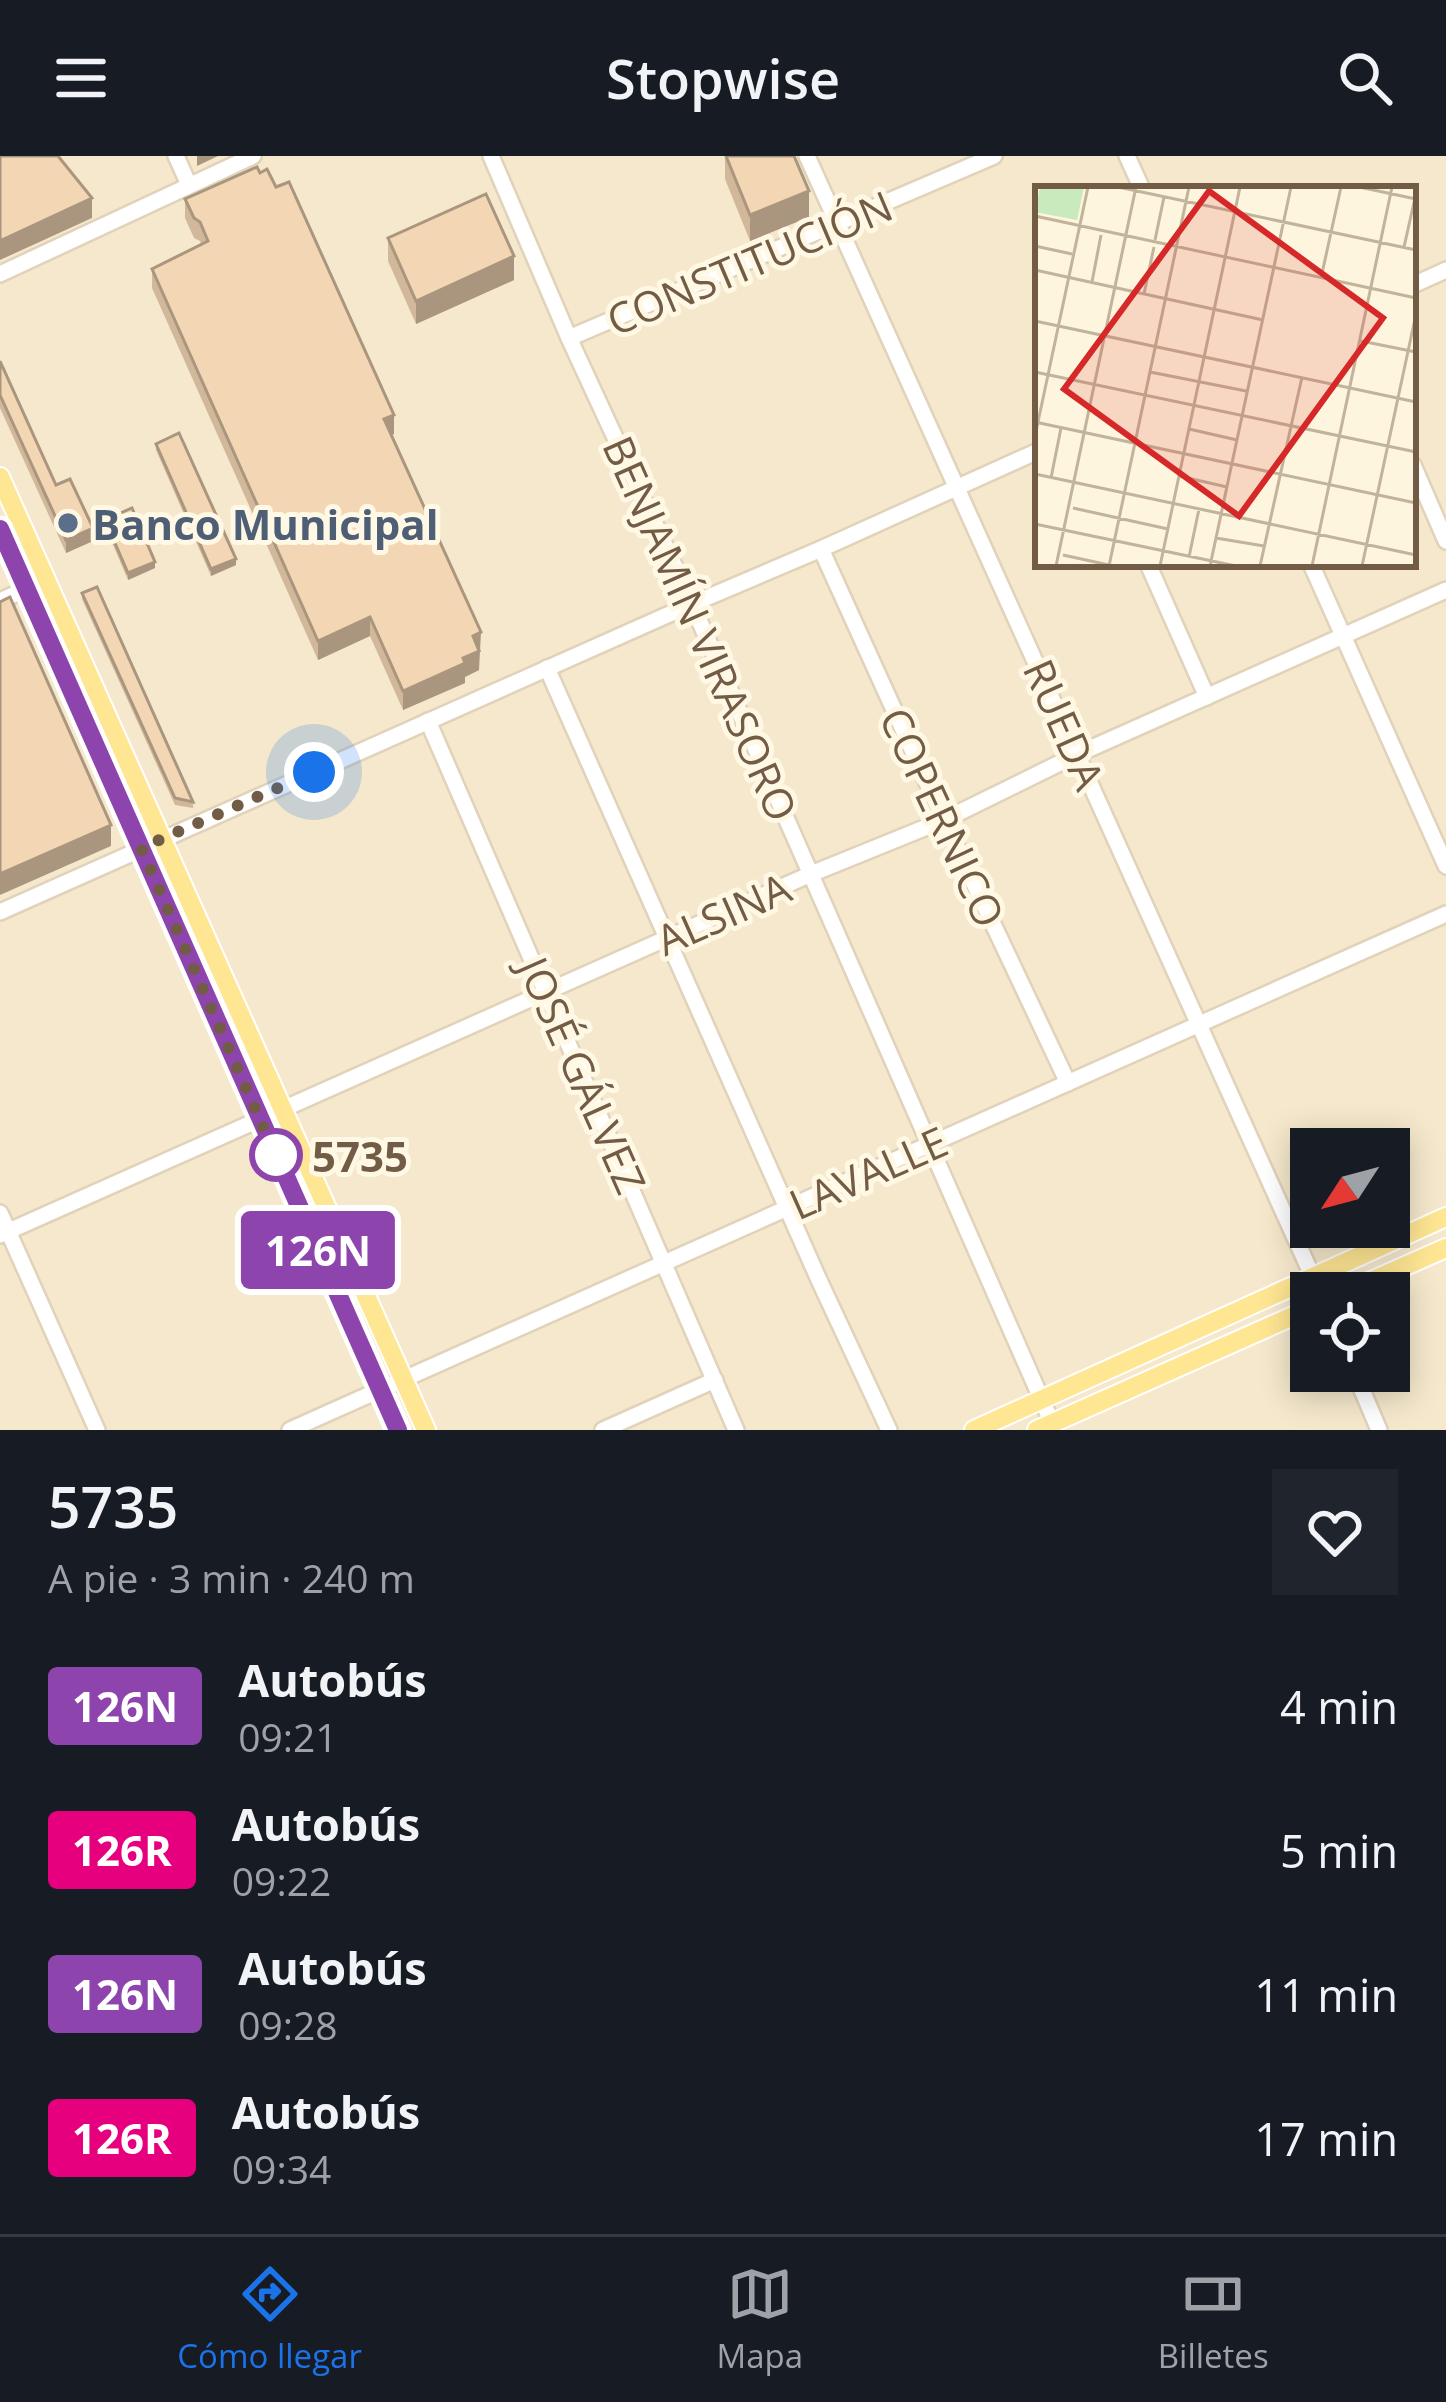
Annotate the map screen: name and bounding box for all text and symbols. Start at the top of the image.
text: Stopwise [606,41,840,115]
icon: menu [48,45,114,111]
icon: search [1332,45,1398,111]
street label: CONSTITUCIÓN [598,176,900,348]
inset map [1035,186,1416,567]
street label: BENJAMÍN VIRASORO [590,427,812,829]
place label: Banco Municipal [92,495,439,552]
marker: Banco Municipal [55,510,81,536]
street label: RUEDA [1011,650,1119,799]
street label: COPERNICO [867,698,1019,936]
your location [284,742,344,802]
street label: ALSINA [647,858,800,968]
street label: JOSÉ GÁLVEZ [504,944,660,1202]
street label: LAVALLE [780,1112,956,1232]
place label: 5735 [312,1127,408,1184]
north arrow [1290,1128,1410,1248]
map controls [1290,1128,1410,1392]
marker: 5735 [251,1130,301,1180]
line badge: 126N [234,1211,402,1289]
text: 126N [265,1221,371,1278]
button: locate [1290,1272,1410,1392]
text: 5735 [48,1467,178,1545]
button: heart [1272,1469,1398,1595]
text: A pie · 3 min · 240 m [48,1551,415,1604]
text: Autobús [238,1649,427,1710]
text: 4 min [1280,1676,1398,1737]
text: 126N [72,1677,178,1734]
text: 09:21 [238,1710,338,1763]
text: Autobús [232,1793,420,1854]
text: 5 min [1280,1820,1398,1881]
text: 126R [72,1821,172,1878]
text: 09:22 [232,1854,331,1907]
text: Autobús [238,1937,427,1998]
text: 11 min [1254,1964,1398,2025]
text: 126N [72,1965,178,2022]
text: 09:28 [238,1998,338,2051]
text: Autobús [232,2081,420,2142]
text: 17 min [1254,2108,1398,2169]
text: 126R [72,2109,172,2166]
text: 09:34 [232,2142,331,2195]
tab: Cómo llegar [177,2261,362,2378]
tab: Mapa [717,2261,803,2378]
tab: Billetes [1158,2261,1269,2378]

